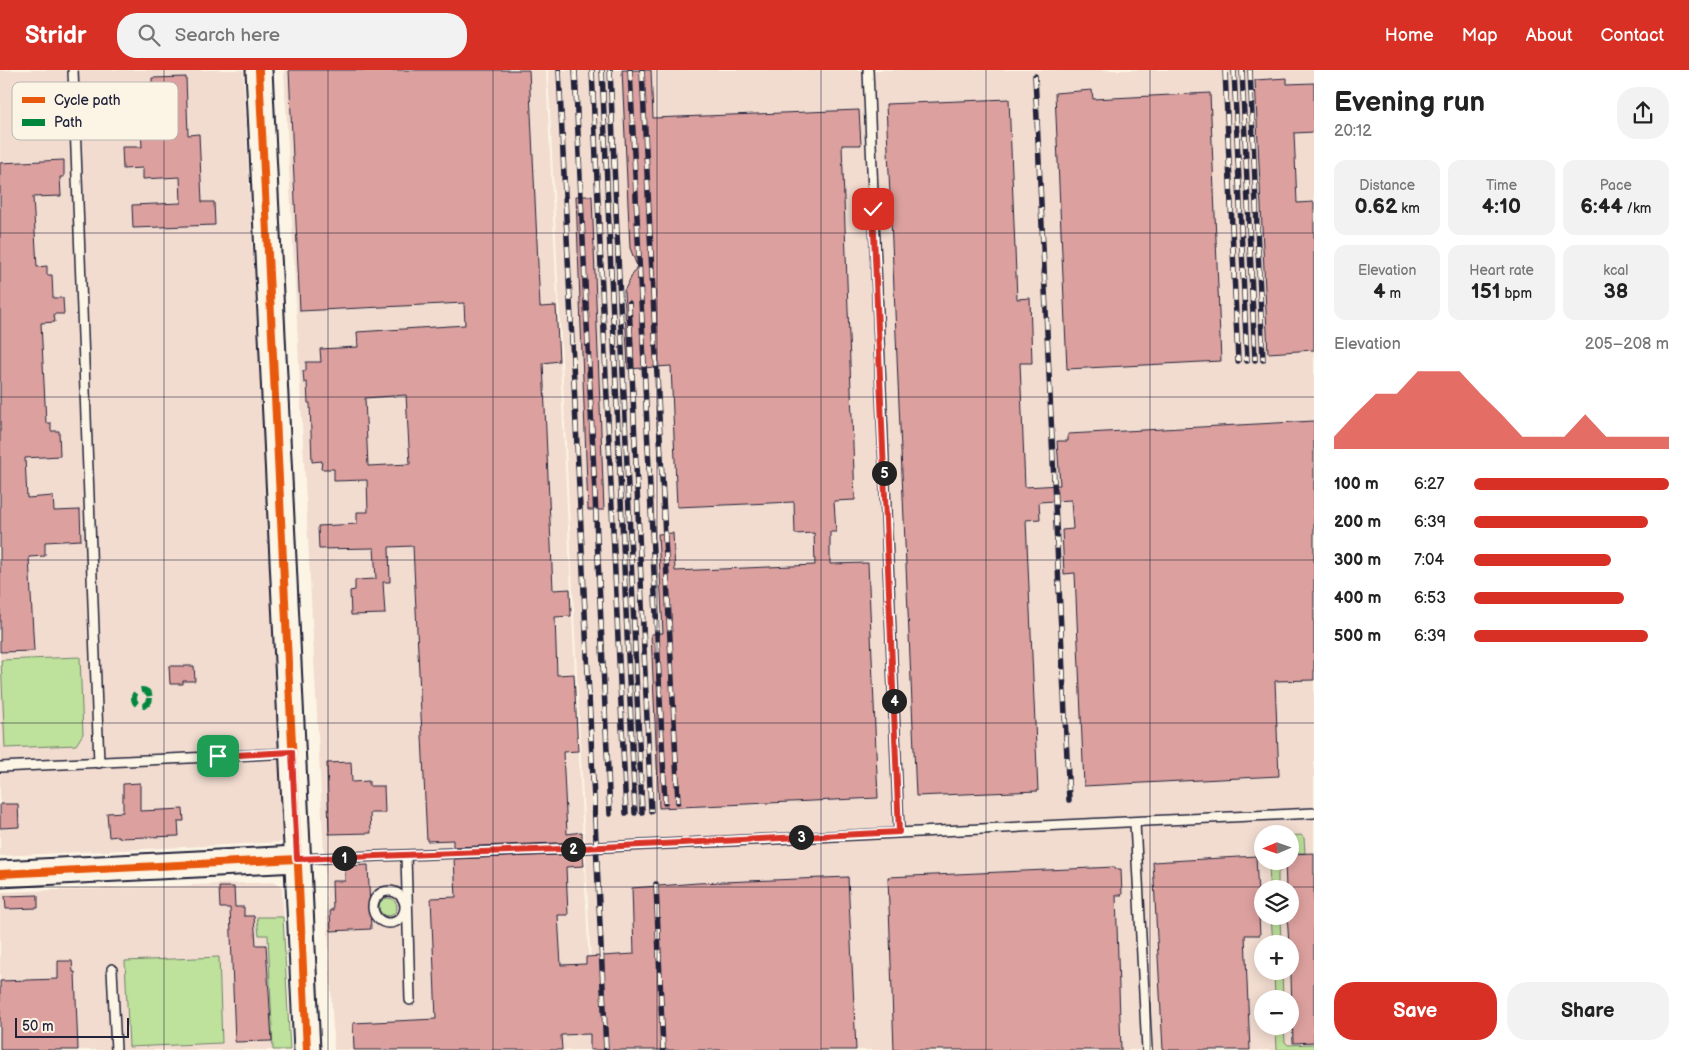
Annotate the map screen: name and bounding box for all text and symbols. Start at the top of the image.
search box [117,13,467,58]
text: Stridr [25,21,87,50]
icon: search [135,21,163,49]
text: Search here [175,24,280,47]
text: Home [1385,25,1434,46]
text: Map [1462,25,1498,46]
text: About [1526,25,1573,46]
text: Contact [1601,25,1664,46]
legend [12,82,178,140]
text: Evening run [1334,86,1485,119]
button: share [1617,87,1669,139]
text: Cycle path [54,92,121,109]
text: Path [54,114,82,131]
text: 20:12 [1334,122,1372,141]
text: Distance [1359,177,1415,194]
text: Time [1486,177,1517,194]
text: Pace [1600,177,1632,194]
pin [852,188,894,230]
text: 0.62 [1355,194,1398,219]
text: 4:10 [1482,194,1521,219]
text: 6:44 [1580,194,1623,219]
icon: check [859,195,887,223]
text: km [1398,200,1420,217]
text: /km [1623,200,1651,217]
text: Elevation [1358,262,1416,279]
text: Heart rate [1469,262,1534,279]
text: kcal [1603,262,1628,279]
text: 4 [1373,279,1386,304]
text: 151 [1471,279,1501,304]
text: 38 [1603,279,1628,304]
text: m [1386,285,1401,302]
text: bpm [1501,285,1532,302]
text: Elevation [1334,335,1401,354]
text: 205–208 m [1585,335,1669,354]
pin: 5 [872,460,896,486]
text: 5 [880,465,889,482]
text: 100 m [1334,475,1379,494]
text: 6:27 [1414,475,1444,494]
text: 200 m [1334,513,1381,532]
text: 6:39 [1414,513,1446,532]
text: 300 m [1334,551,1381,570]
text: 7:04 [1414,551,1444,570]
text: 400 m [1334,589,1381,608]
text: 6:53 [1414,589,1446,608]
text: 500 m [1334,627,1381,646]
text: 6:39 [1414,627,1446,646]
pin: 4 [882,688,906,714]
text: 4 [890,693,899,710]
pin [197,735,239,777]
icon: arrive [204,742,232,770]
pin: 3 [788,824,814,850]
north arrow [1254,825,1299,870]
map controls [1254,825,1299,1035]
text: 3 [797,829,806,846]
pin: 2 [560,836,586,862]
text: 2 [569,841,578,858]
pin: 1 [332,846,356,870]
text: 1 [342,850,347,867]
button: layers [1254,880,1299,925]
button: + [1254,935,1299,980]
button: Save [1334,982,1497,1040]
button: Share [1507,982,1669,1040]
button: − [1254,990,1299,1035]
scale bar [15,1015,129,1038]
text: 50 m [22,1018,54,1035]

